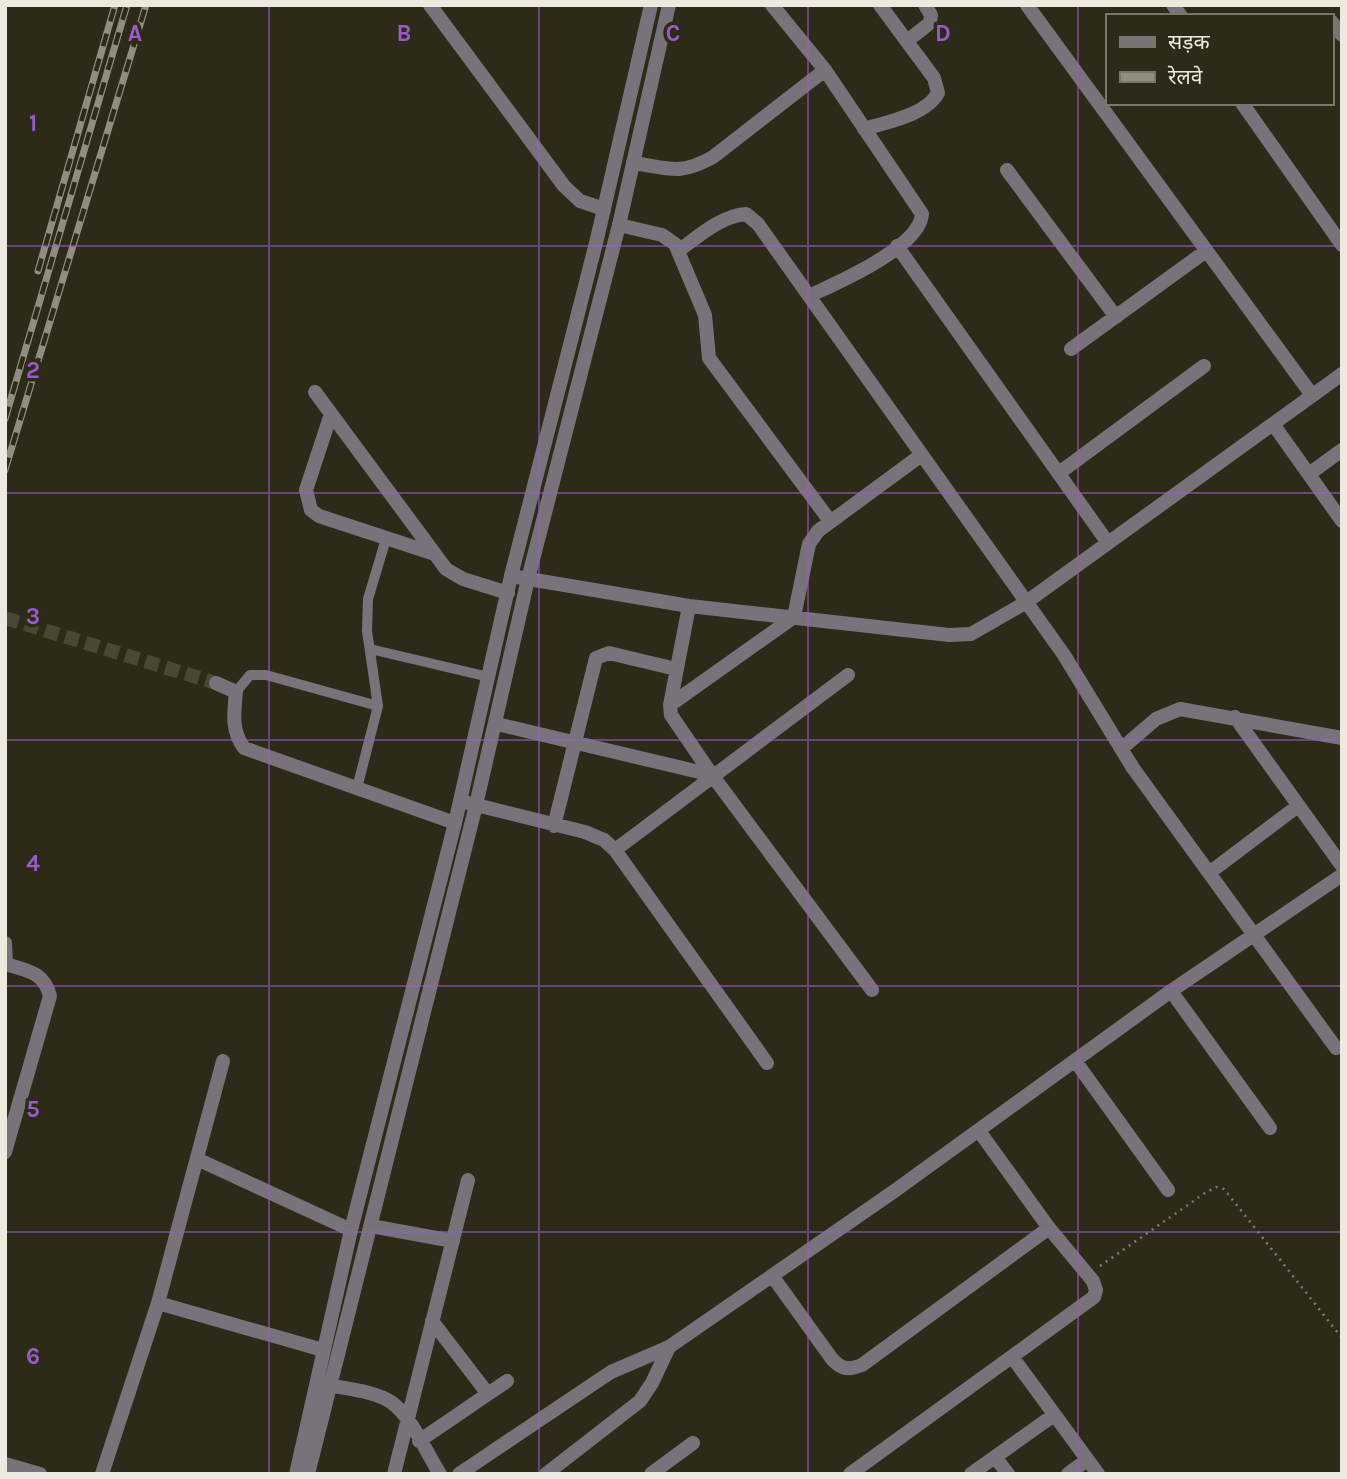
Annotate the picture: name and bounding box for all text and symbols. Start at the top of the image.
legend [1106,14,1333,105]
text: A [128,20,142,47]
text: B [397,20,411,47]
text: C [666,20,680,47]
text: D [935,20,951,47]
text: सड़क [1168,30,1210,54]
text: रेलवे [1167,65,1203,89]
text: 1 [29,110,37,137]
text: 2 [26,357,40,384]
text: 3 [26,603,40,630]
text: 4 [26,850,40,877]
text: 5 [26,1096,40,1123]
text: 6 [26,1343,40,1370]

